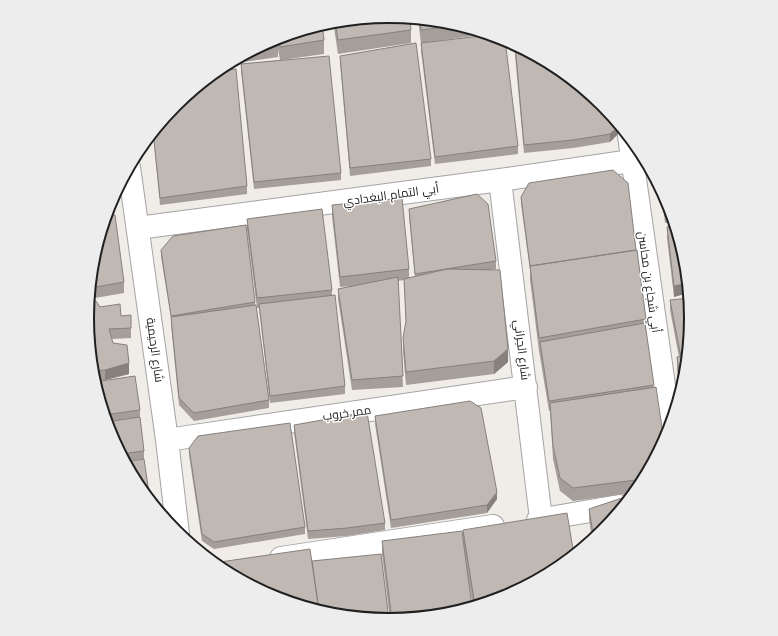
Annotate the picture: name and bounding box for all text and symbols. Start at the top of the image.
street label: أبي التمام البغدادي [342,180,440,212]
street label: أبي شجاع بن محاسن [632,230,664,334]
street label: شارع الرحيمية [143,317,166,384]
street label: شارع الجراني [508,319,533,381]
street label: ممر خروب [322,403,372,423]

